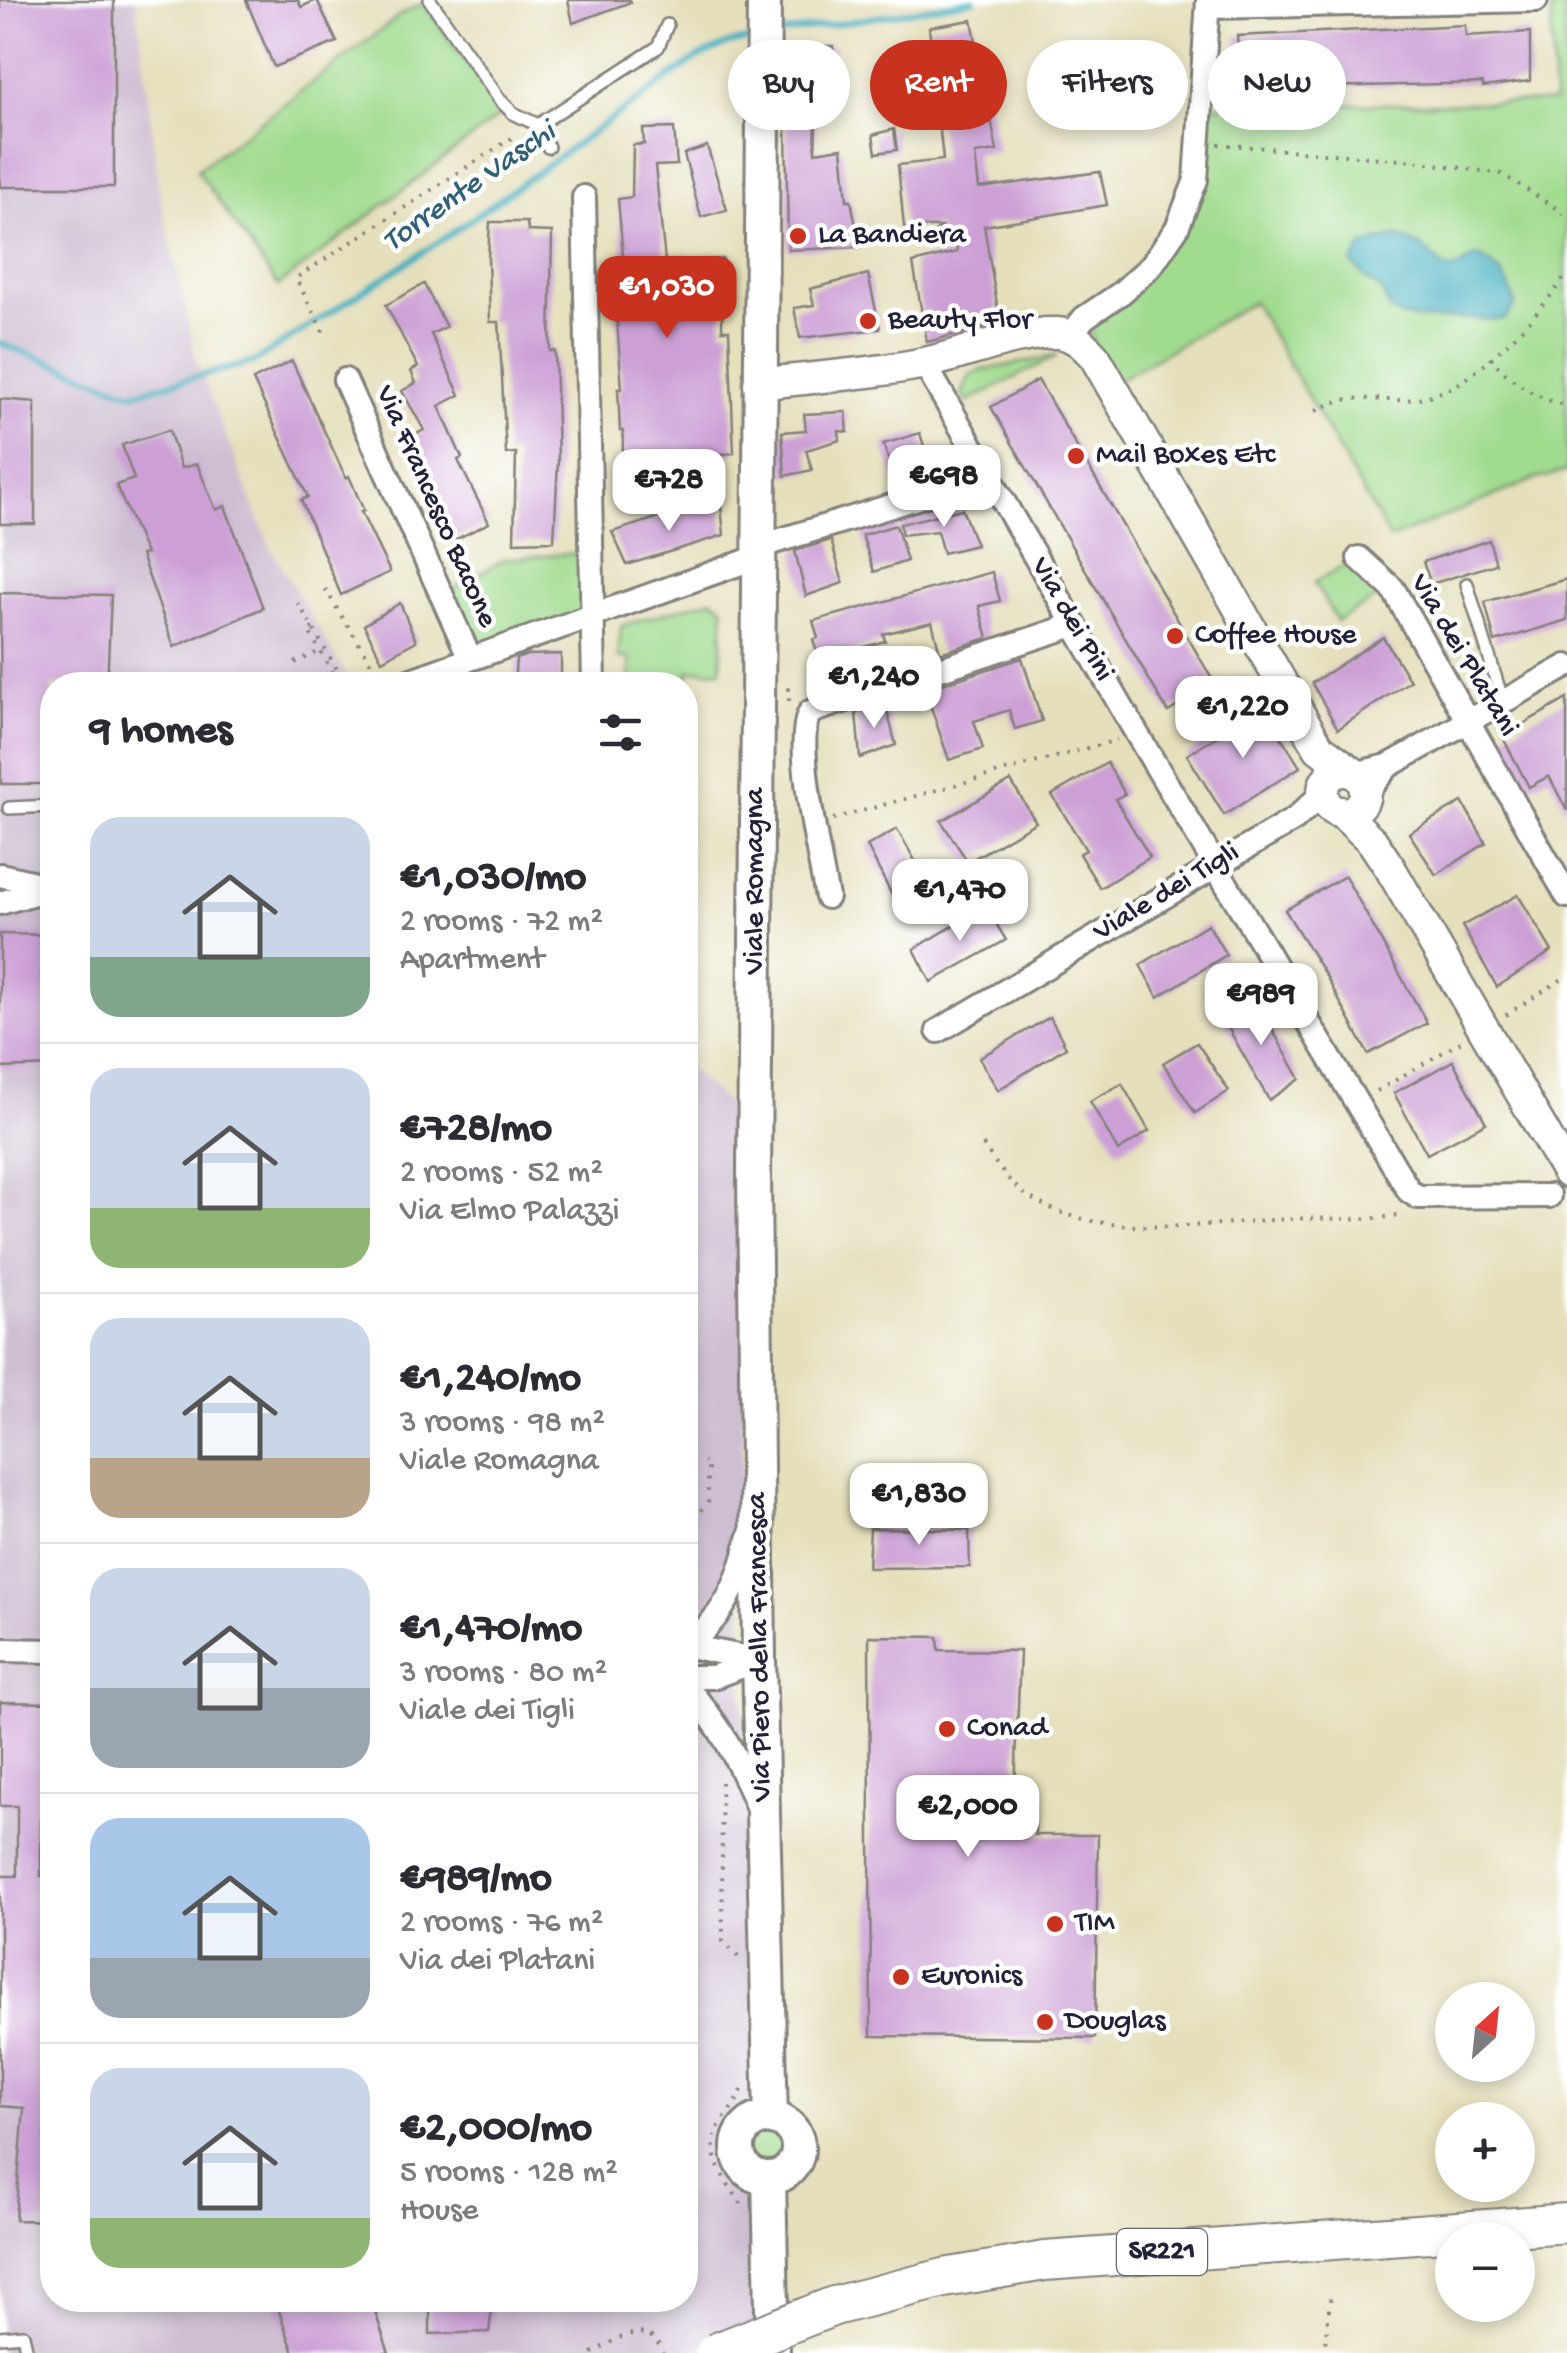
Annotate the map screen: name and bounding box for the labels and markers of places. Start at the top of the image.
place label: La Bandiera [818,219,967,254]
marker: La Bandiera [787,225,809,247]
pin: €1,030 [586,256,748,341]
place label: Beauty Flor [887,304,1034,339]
marker: Beauty Flor [857,310,879,332]
place label: Mail Boxes Etc [1096,439,1277,474]
pin: €698 [885,445,1003,530]
marker: Mail Boxes Etc [1065,445,1087,467]
pin: €728 [610,449,728,534]
place label: Coffee House [1195,619,1357,654]
marker: Coffee House [1164,625,1186,647]
pin: €1,240 [793,646,955,731]
pin: €1,220 [1162,676,1324,761]
pin: €1,470 [879,859,1041,944]
pin: €989 [1202,963,1320,1048]
pin: €1,830 [838,1463,1000,1548]
place label: Conad [967,1712,1050,1747]
marker: Conad [936,1718,958,1740]
pin: €2,000 [887,1775,1049,1860]
place label: TIM [1073,1907,1115,1942]
marker: TIM [1044,1913,1066,1935]
place label: Euronics [921,1960,1023,1995]
marker: Euronics [890,1966,912,1988]
place label: Douglas [1063,2005,1167,2040]
marker: Douglas [1034,2011,1056,2033]

